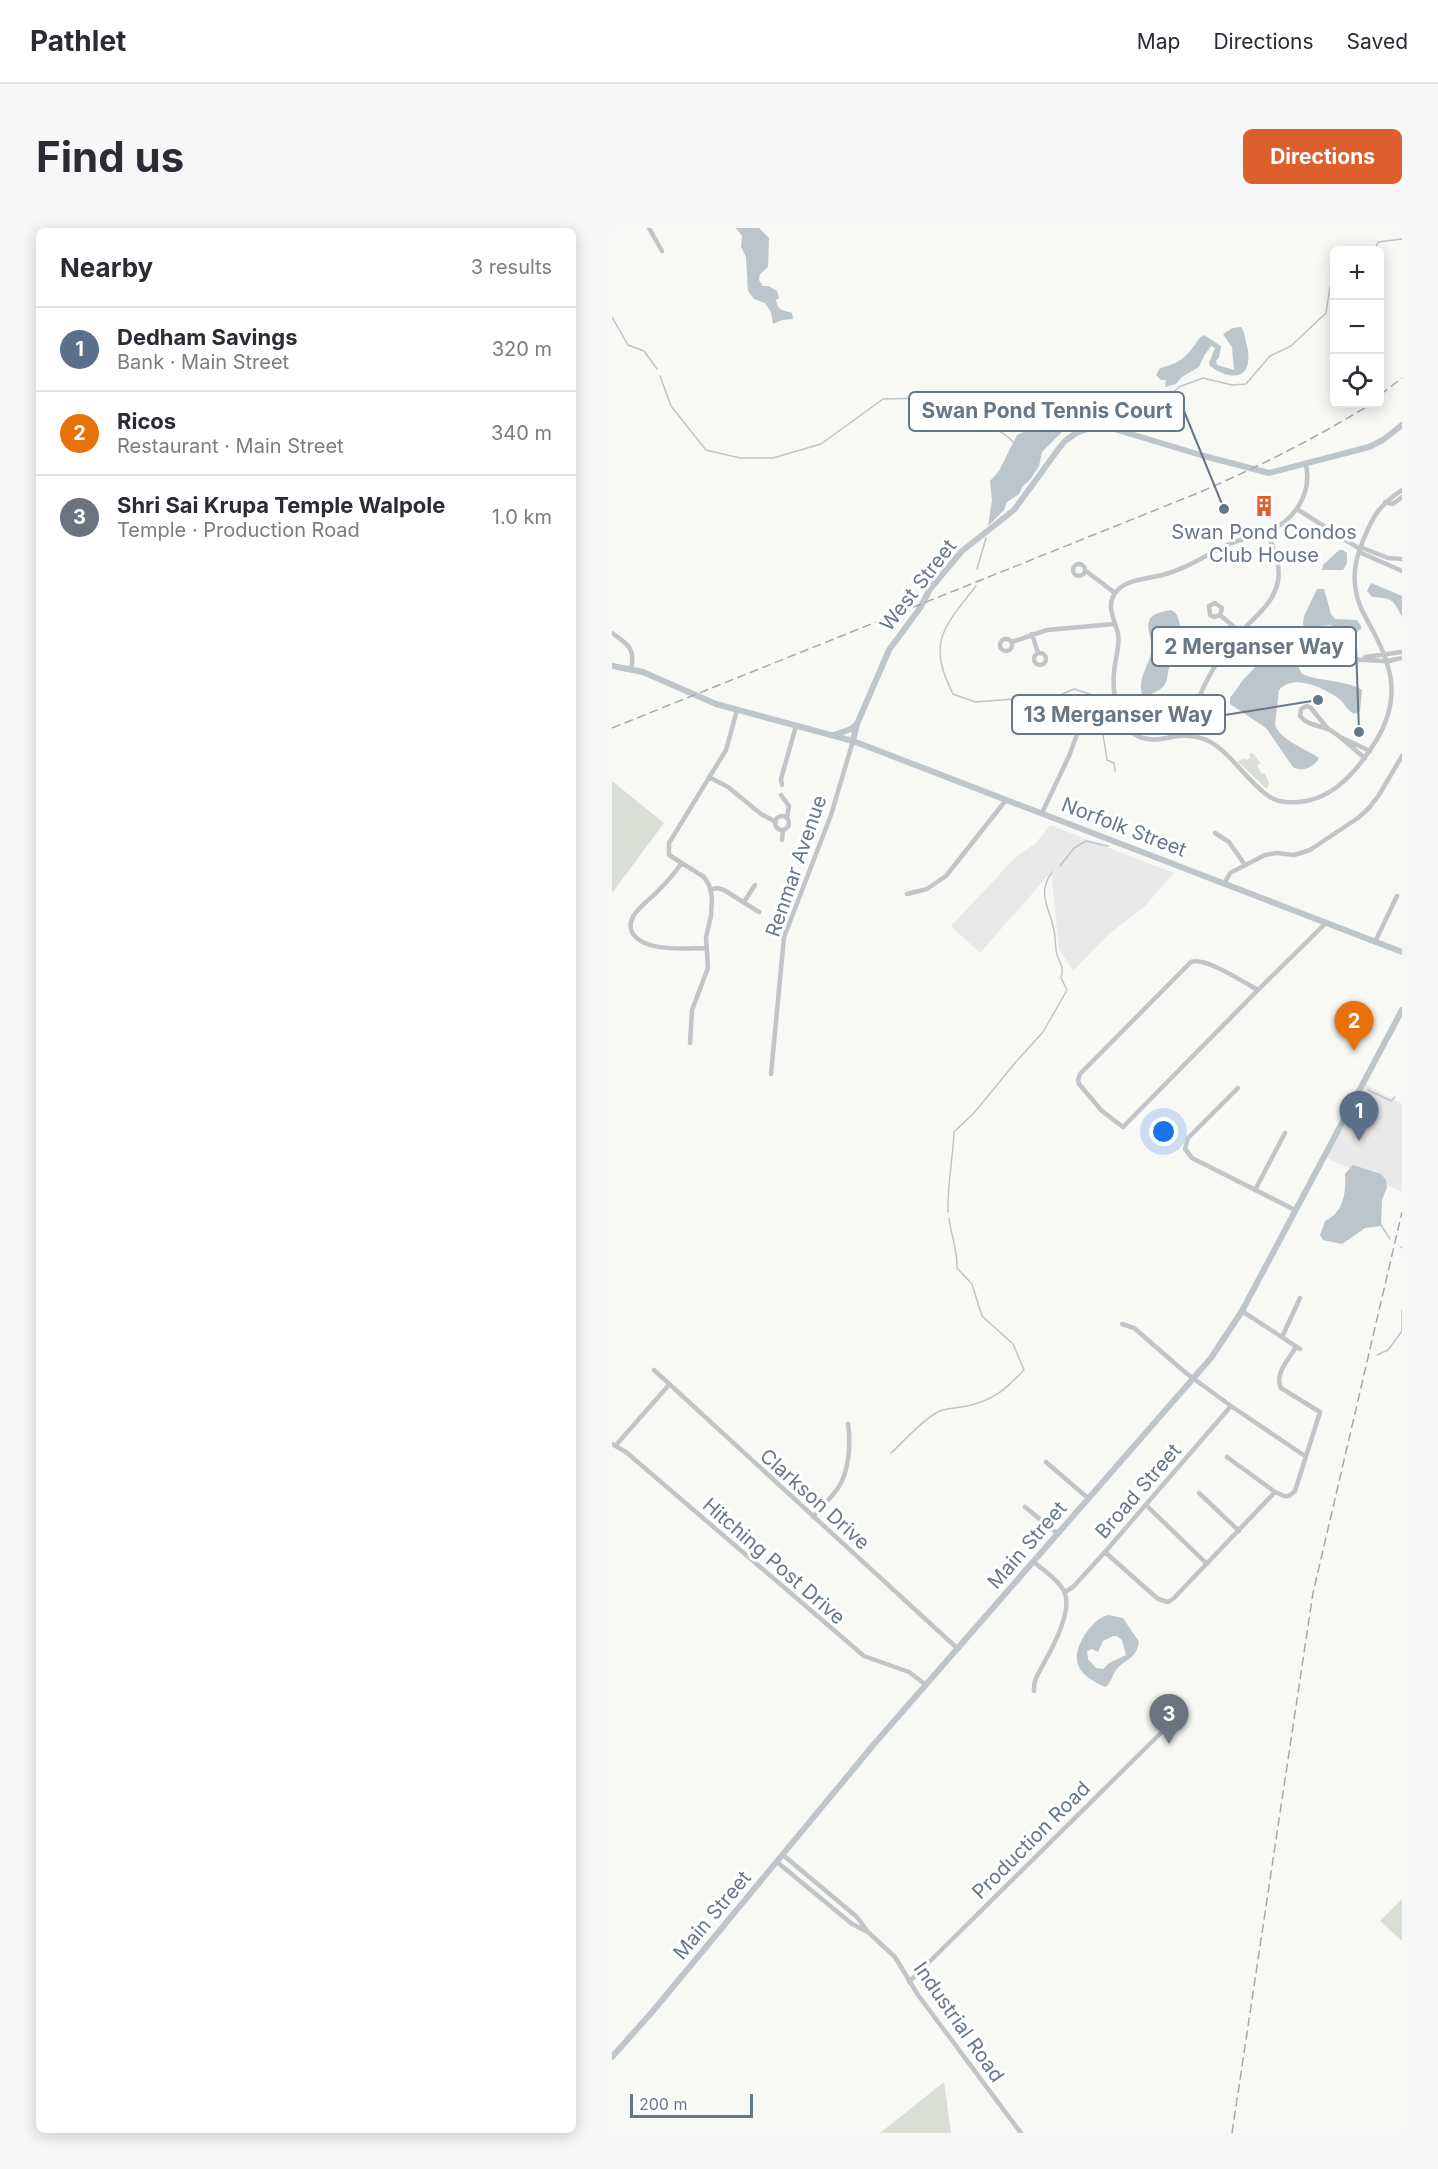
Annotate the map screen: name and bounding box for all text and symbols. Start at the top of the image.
text: Pathlet [30,24,126,58]
text: Map [1137,29,1180,54]
text: Directions [1213,29,1314,54]
text: Saved [1347,29,1408,54]
button: Directions [1243,129,1402,184]
text: Find us [36,131,184,182]
map controls [1330,246,1384,408]
button: + [1330,246,1384,300]
text: Nearby [60,252,153,283]
text: 3 results [471,255,552,279]
button: − [1330,300,1384,354]
text: Dedham Savings [117,324,298,350]
text: 1 [75,337,84,361]
text: 320 m [492,337,552,361]
text: Bank · Main Street [117,350,289,374]
button: locate [1330,354,1384,408]
callout: Swan Pond Tennis Court [909,392,1184,431]
text: Swan Pond Tennis Court [922,398,1173,423]
text: Ricos [117,408,176,434]
text: 2 [73,421,86,445]
text: 340 m [491,421,552,445]
text: Restaurant · Main Street [117,434,344,458]
text: Shri Sai Krupa Temple Walpole [117,492,445,518]
building icon: Swan Pond Condos Club House [1252,494,1276,518]
text: 3 [73,505,86,529]
text: 1.0 km [492,505,552,529]
text: Temple · Production Road [117,518,360,542]
place label: Swan Pond Condos Club House [1171,520,1357,567]
street label: West Street [875,534,961,636]
callout: 2 Merganser Way [1152,627,1356,666]
text: 2 Merganser Way [1164,634,1344,659]
callout: 13 Merganser Way [1012,695,1225,734]
text: 13 Merganser Way [1023,702,1213,727]
street label: Renmar Avenue [761,792,831,940]
street label: Norfolk Street [1058,792,1190,862]
pin: 2 [1334,1002,1374,1051]
pin: 1 [1340,1092,1378,1141]
your location [1149,1117,1178,1146]
street label: Broad Street [1090,1438,1186,1543]
street label: Clarkson Drive [755,1444,875,1554]
street label: Hitching Post Drive [698,1493,850,1629]
street label: Main Street [983,1496,1072,1594]
pin: 3 [1150,1694,1188,1744]
street label: Production Road [967,1776,1095,1904]
street label: Main Street [668,1866,756,1964]
street label: Industrial Road [909,1957,1009,2087]
scale bar [630,2091,753,2118]
text: 200 m [639,2094,687,2114]

